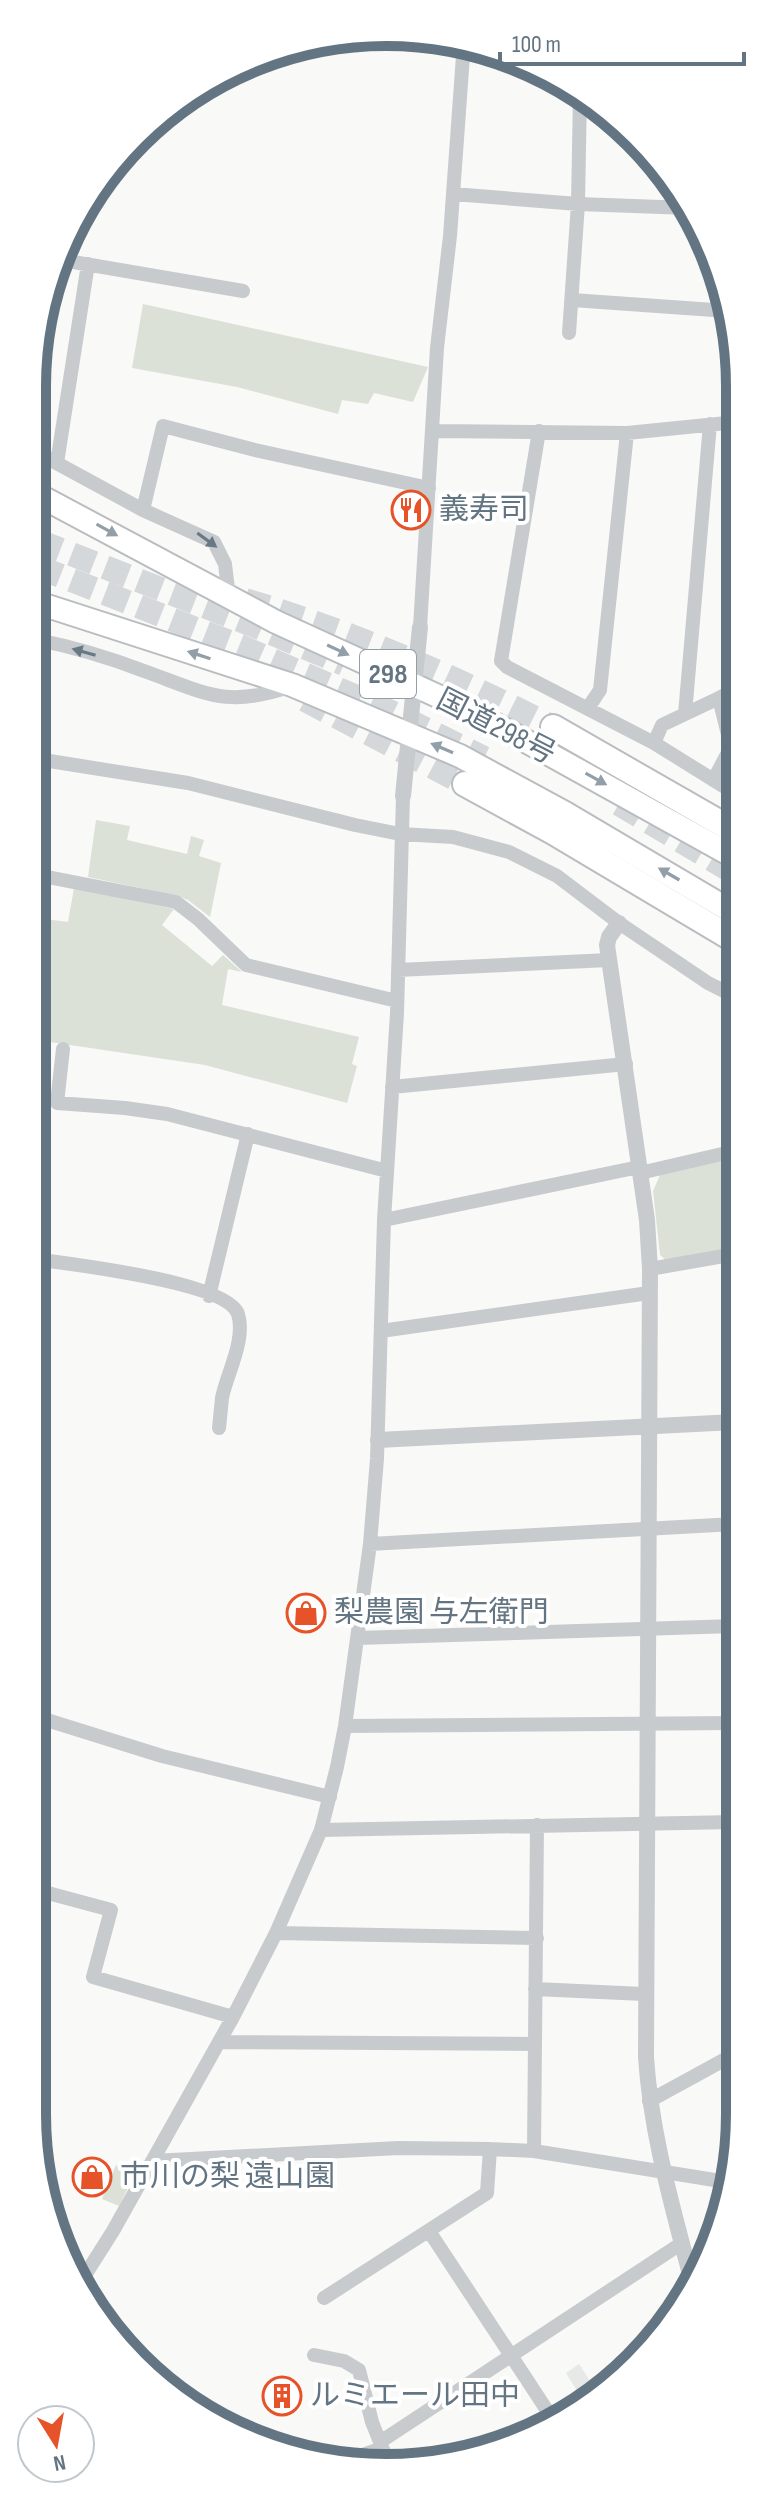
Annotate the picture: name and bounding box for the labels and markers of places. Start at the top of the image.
restaurant icon: 義寿司 [390,489,432,531]
place label: 義寿司 [439,492,529,528]
shop icon: 梨農園 与左衛門 [285,1592,327,1634]
place label: 梨農園 与左衛門 [334,1595,549,1631]
shop icon: 市川の梨 遠山園 [71,2156,113,2198]
place label: 市川の梨 遠山園 [120,2159,335,2195]
building icon: ルミエール田中 [261,2375,303,2417]
place label: ルミエール田中 [310,2378,520,2414]

